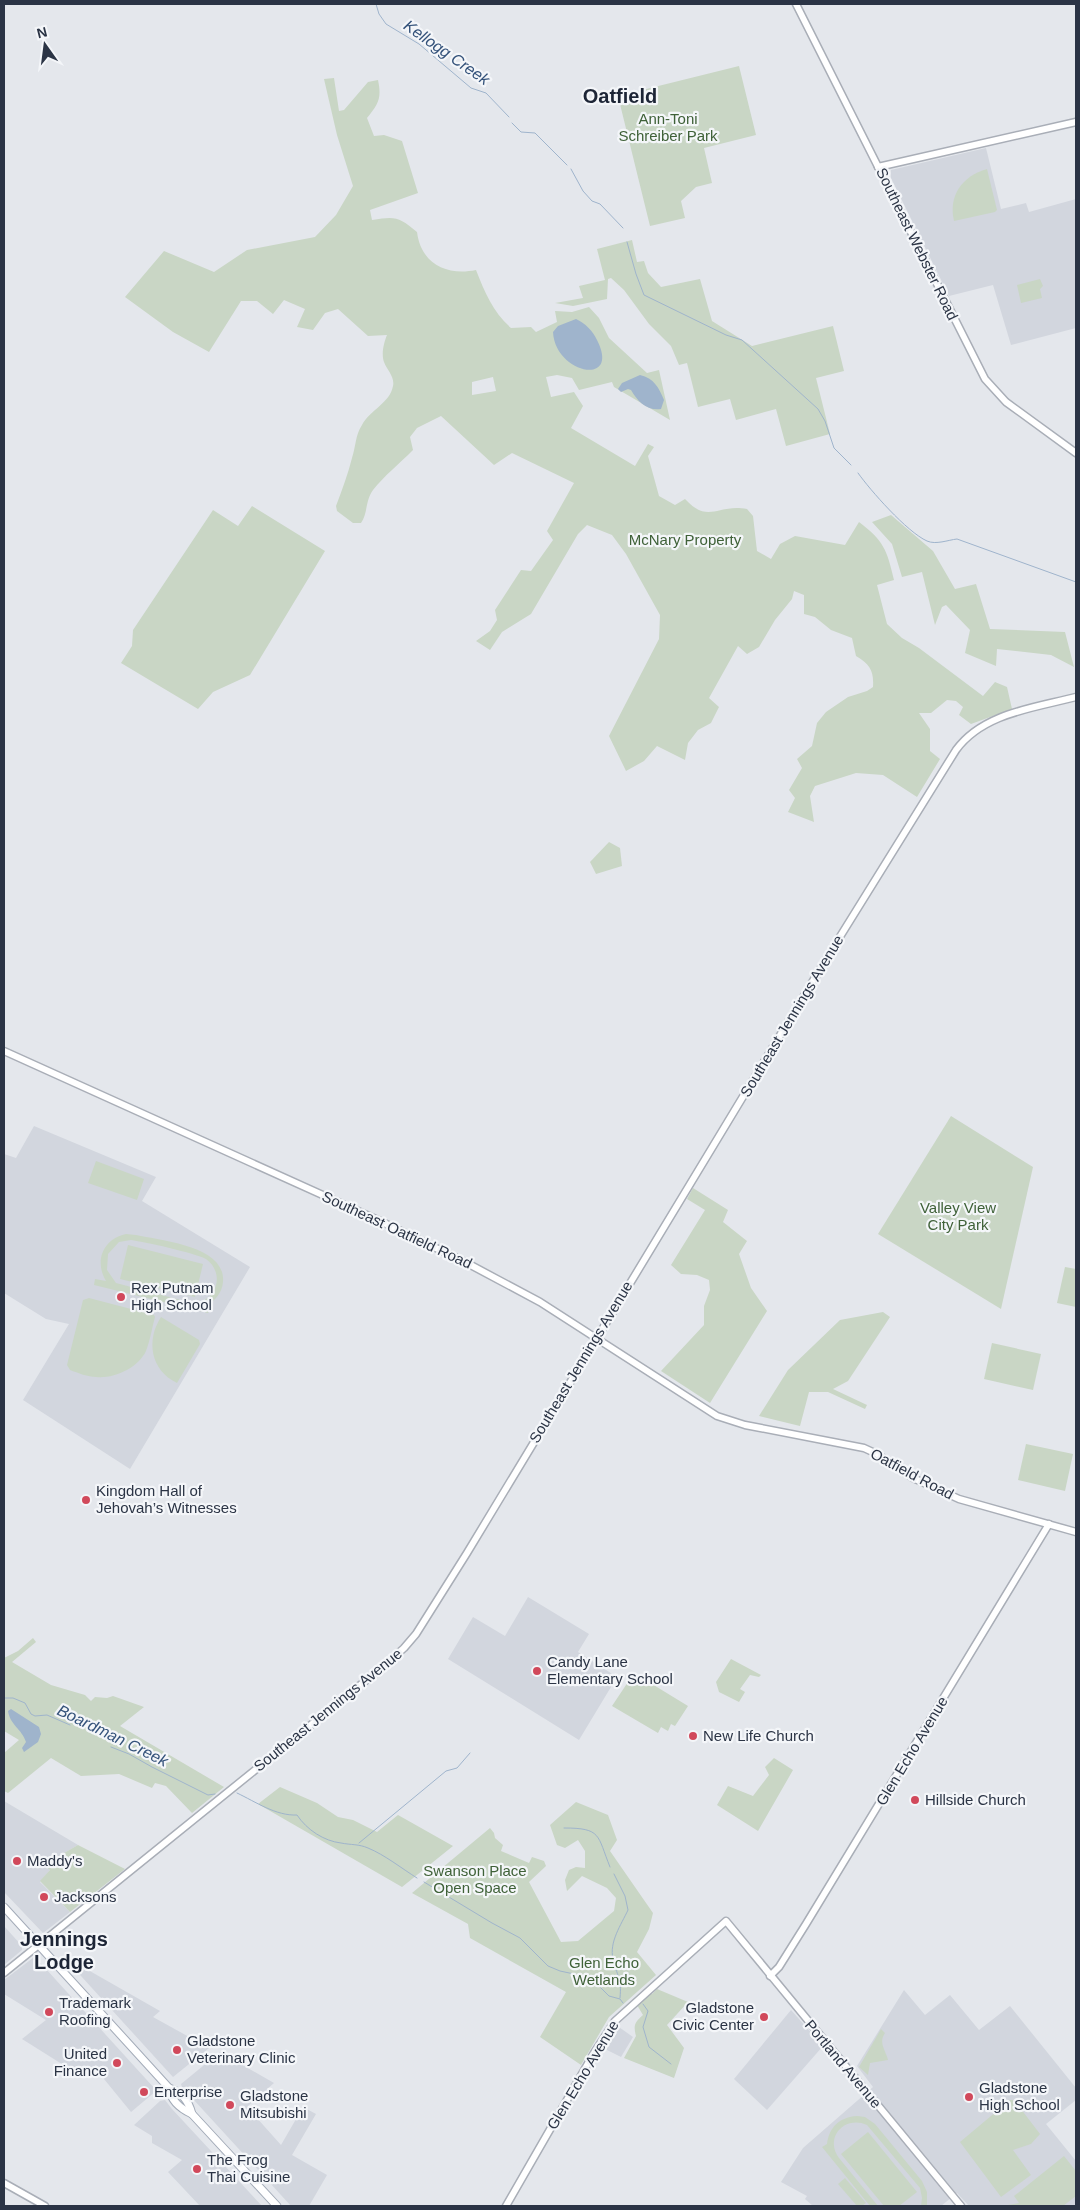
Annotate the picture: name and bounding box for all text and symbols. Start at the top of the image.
water label: Kellogg Creek [401,17,494,89]
north arrow [20,20,70,70]
text: N [35,23,49,41]
district label: Oatfield [583,85,657,107]
park label: Ann-Toni Schreiber Park [618,110,718,144]
street label: Southeast Webster Road [873,165,962,323]
park label: McNary Property [629,531,742,548]
street label: Southeast Jennings Avenue [736,932,847,1100]
street label: Southeast Oatfield Road [320,1187,475,1272]
park label: Valley View City Park [920,1199,996,1233]
street label: Southeast Jennings Avenue [525,1278,636,1446]
place label: Rex Putnam High School [131,1279,214,1313]
marker: Rex Putnam High School [115,1291,127,1303]
street label: Oatfield Road [868,1445,957,1503]
place label: Kingdom Hall of Jehovah’s Witnesses [96,1482,237,1516]
marker: Kingdom Hall of Jehovah’s Witnesses [80,1494,92,1506]
street label: Southeast Jennings Avenue [250,1645,405,1775]
place label: Candy Lane Elementary School [547,1653,673,1687]
marker: Candy Lane Elementary School [531,1665,543,1677]
street label: Glen Echo Avenue [872,1693,951,1808]
water label: Boardman Creek [55,1701,172,1770]
place label: New Life Church [703,1727,814,1744]
marker: New Life Church [687,1730,699,1742]
place label: Hillside Church [925,1791,1026,1808]
marker: Hillside Church [909,1794,921,1806]
place label: Maddy's [27,1852,82,1869]
marker: Maddy's [11,1855,23,1867]
park label: Swanson Place Open Space [423,1862,527,1896]
place label: Jacksons [54,1888,117,1905]
marker: Jacksons [38,1891,50,1903]
district label: Jennings Lodge [20,1928,108,1973]
park label: Glen Echo Wetlands [569,1954,639,1988]
place label: Trademark Roofing [59,1994,131,2028]
place label: Gladstone Civic Center [672,1999,754,2033]
marker: Trademark Roofing [43,2006,55,2018]
marker: Gladstone Civic Center [758,2011,770,2023]
street label: Portland Avenue [802,2016,885,2111]
street label: Glen Echo Avenue [543,2017,622,2132]
place label: Gladstone Veterinary Clinic [187,2032,296,2066]
marker: Gladstone Veterinary Clinic [171,2044,183,2056]
place label: United Finance [54,2045,107,2079]
marker: United Finance [111,2057,123,2069]
place label: Gladstone High School [979,2079,1060,2113]
place label: Enterprise [154,2083,222,2100]
marker: Enterprise [138,2086,150,2098]
place label: Gladstone Mitsubishi [240,2087,308,2121]
marker: Gladstone High School [963,2091,975,2103]
marker: Gladstone Mitsubishi [224,2099,236,2111]
place label: The Frog Thai Cuisine [207,2151,290,2185]
marker: The Frog Thai Cuisine [191,2163,203,2175]

